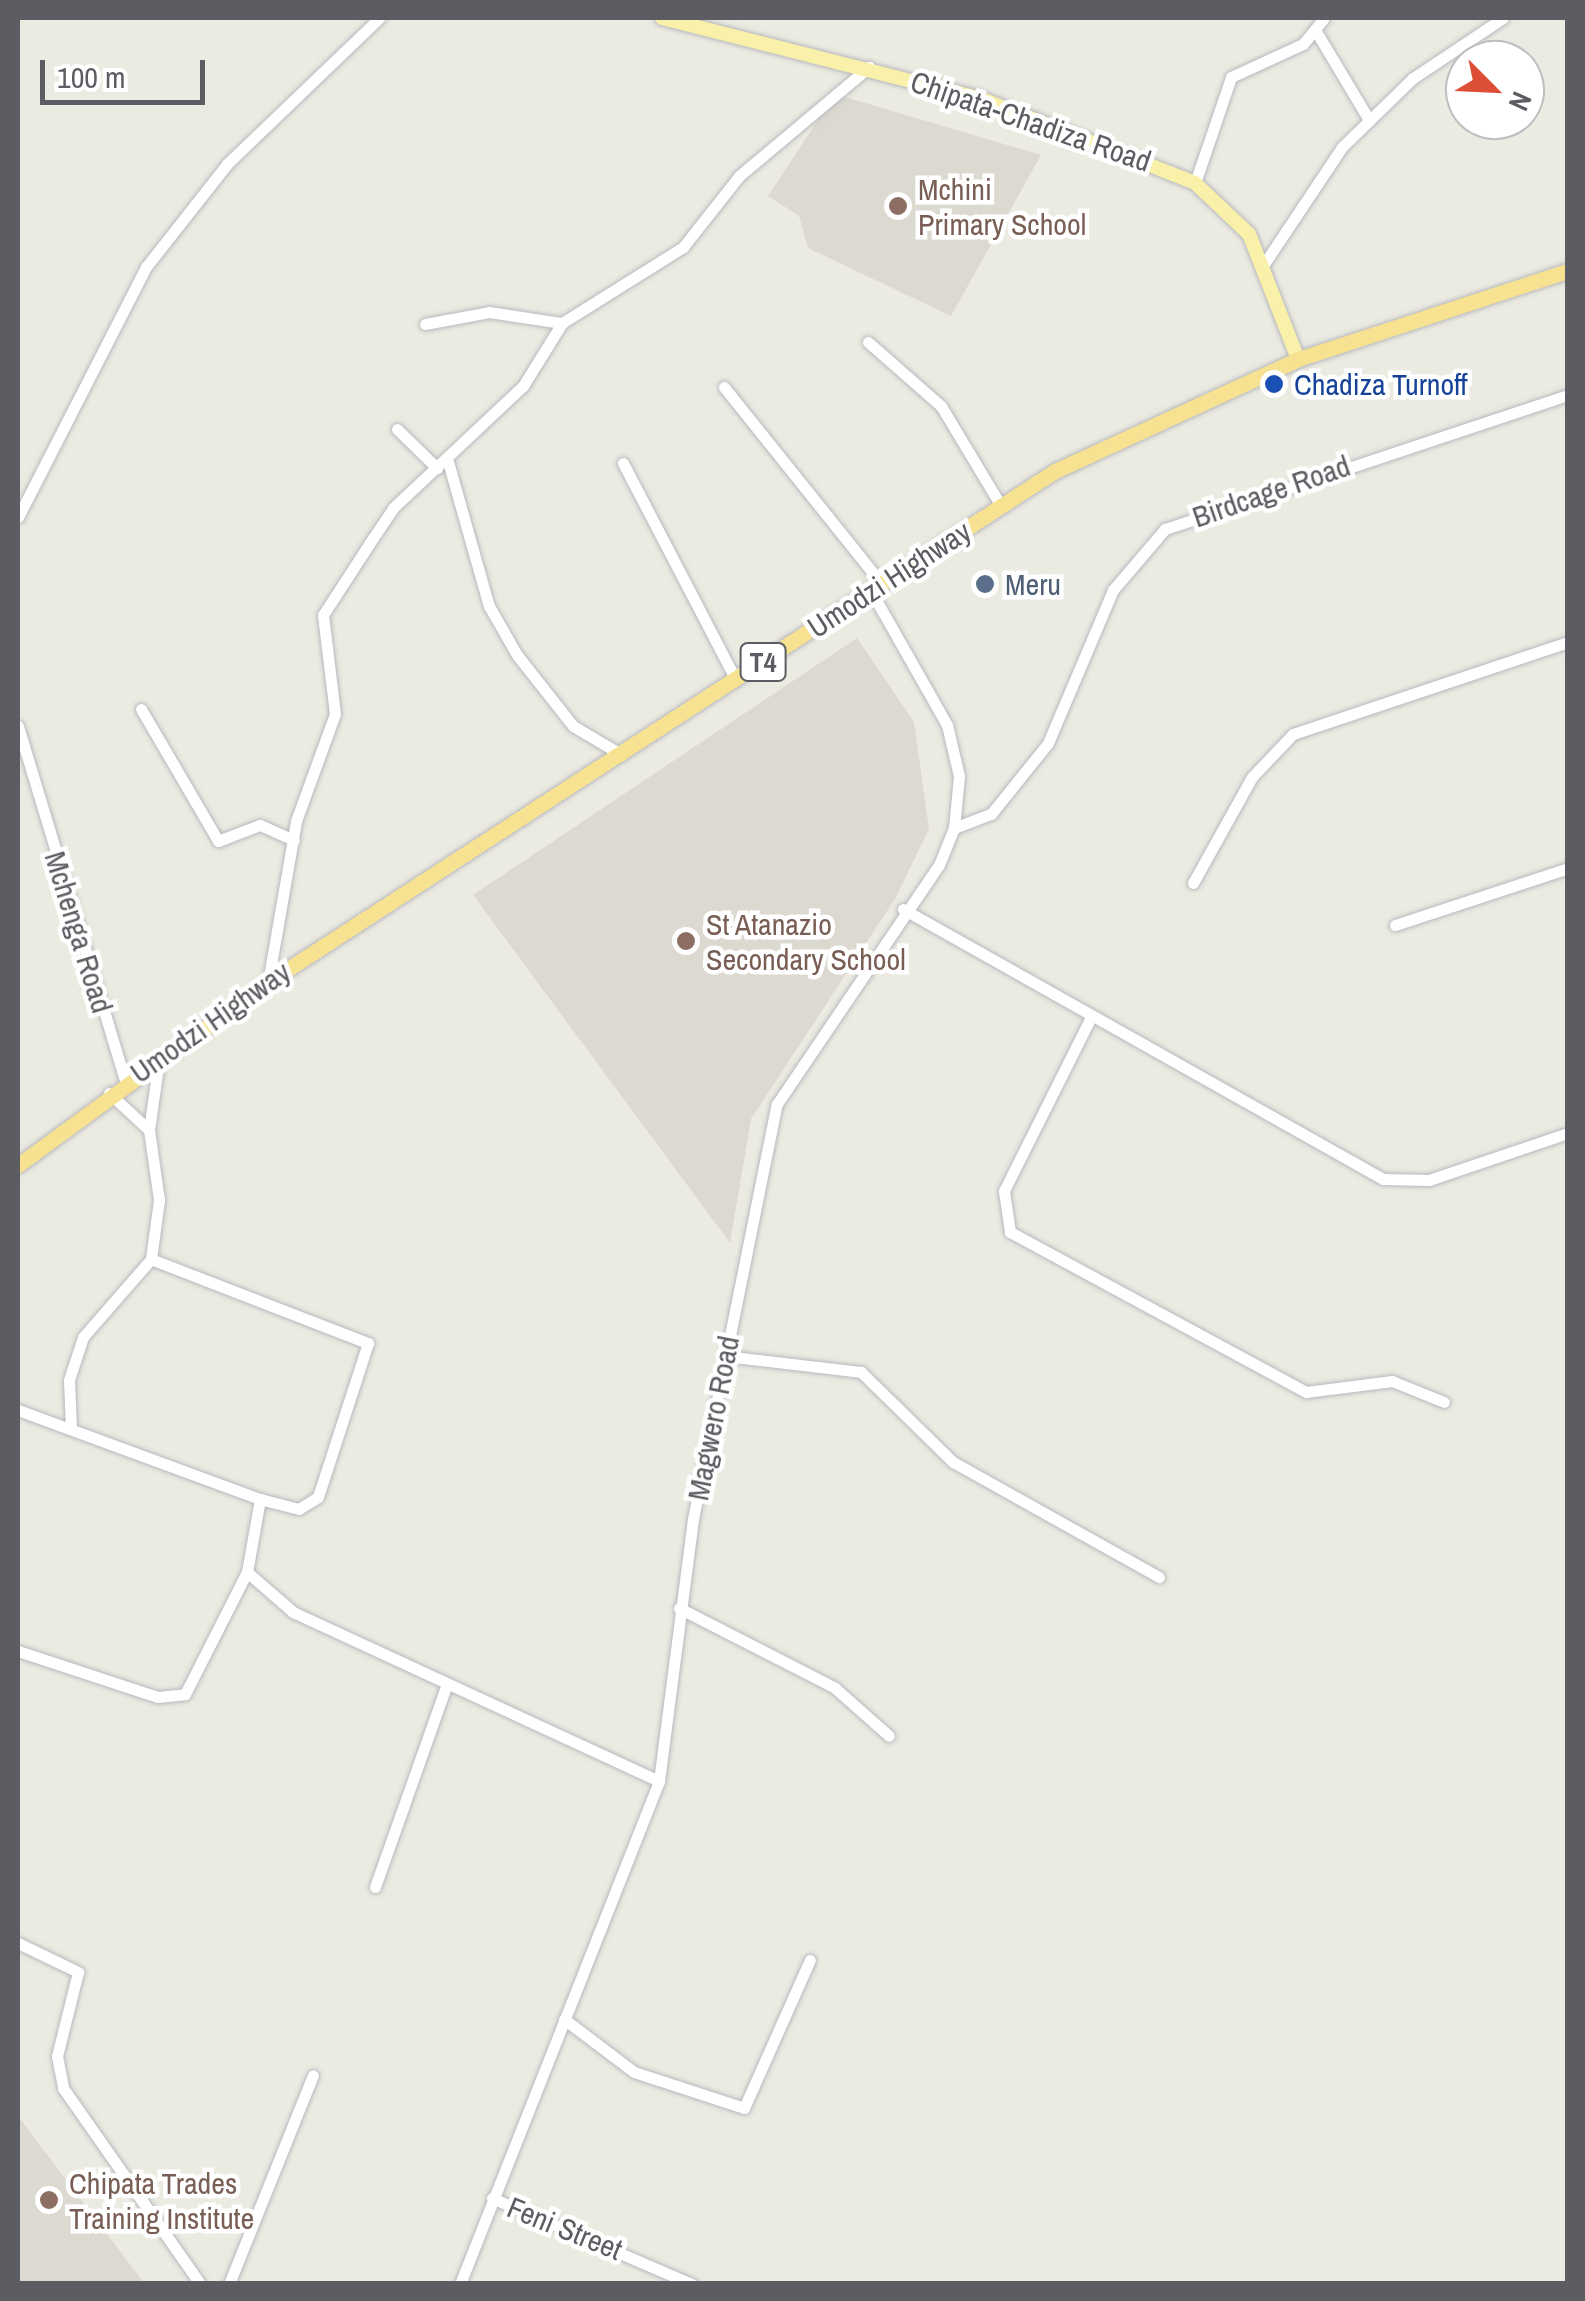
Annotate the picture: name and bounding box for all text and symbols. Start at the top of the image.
scale bar [45,40,210,102]
north arrow [1445,40,1545,140]
text: 100 m [57,57,125,97]
street label: Chipata-Chadiza Road [906,63,1156,179]
text: N [1500,86,1541,117]
place label: Mchini Primary School [918,171,1086,242]
marker: Mchini Primary School [887,195,909,217]
place label: Chadiza Turnoff [1294,366,1468,402]
marker: Chadiza Turnoff [1263,373,1285,395]
street label: Birdcage Road [1188,447,1354,535]
street label: Umodzi Highway [801,513,977,645]
place label: Meru [1005,566,1061,602]
marker: Meru [974,573,996,595]
road number: T4 [738,639,788,685]
street label: Mchenga Road [37,847,121,1017]
place label: St Atanazio Secondary School [706,906,906,976]
marker: St Atanazio Secondary School [675,930,697,952]
street label: Umodzi Highway [123,954,297,1090]
street label: Magwero Road [679,1333,747,1503]
place label: Chipata Trades Training Institute [69,2165,254,2236]
marker: Chipata Trades Training Institute [38,2189,60,2211]
street label: Feni Street [502,2189,628,2267]

